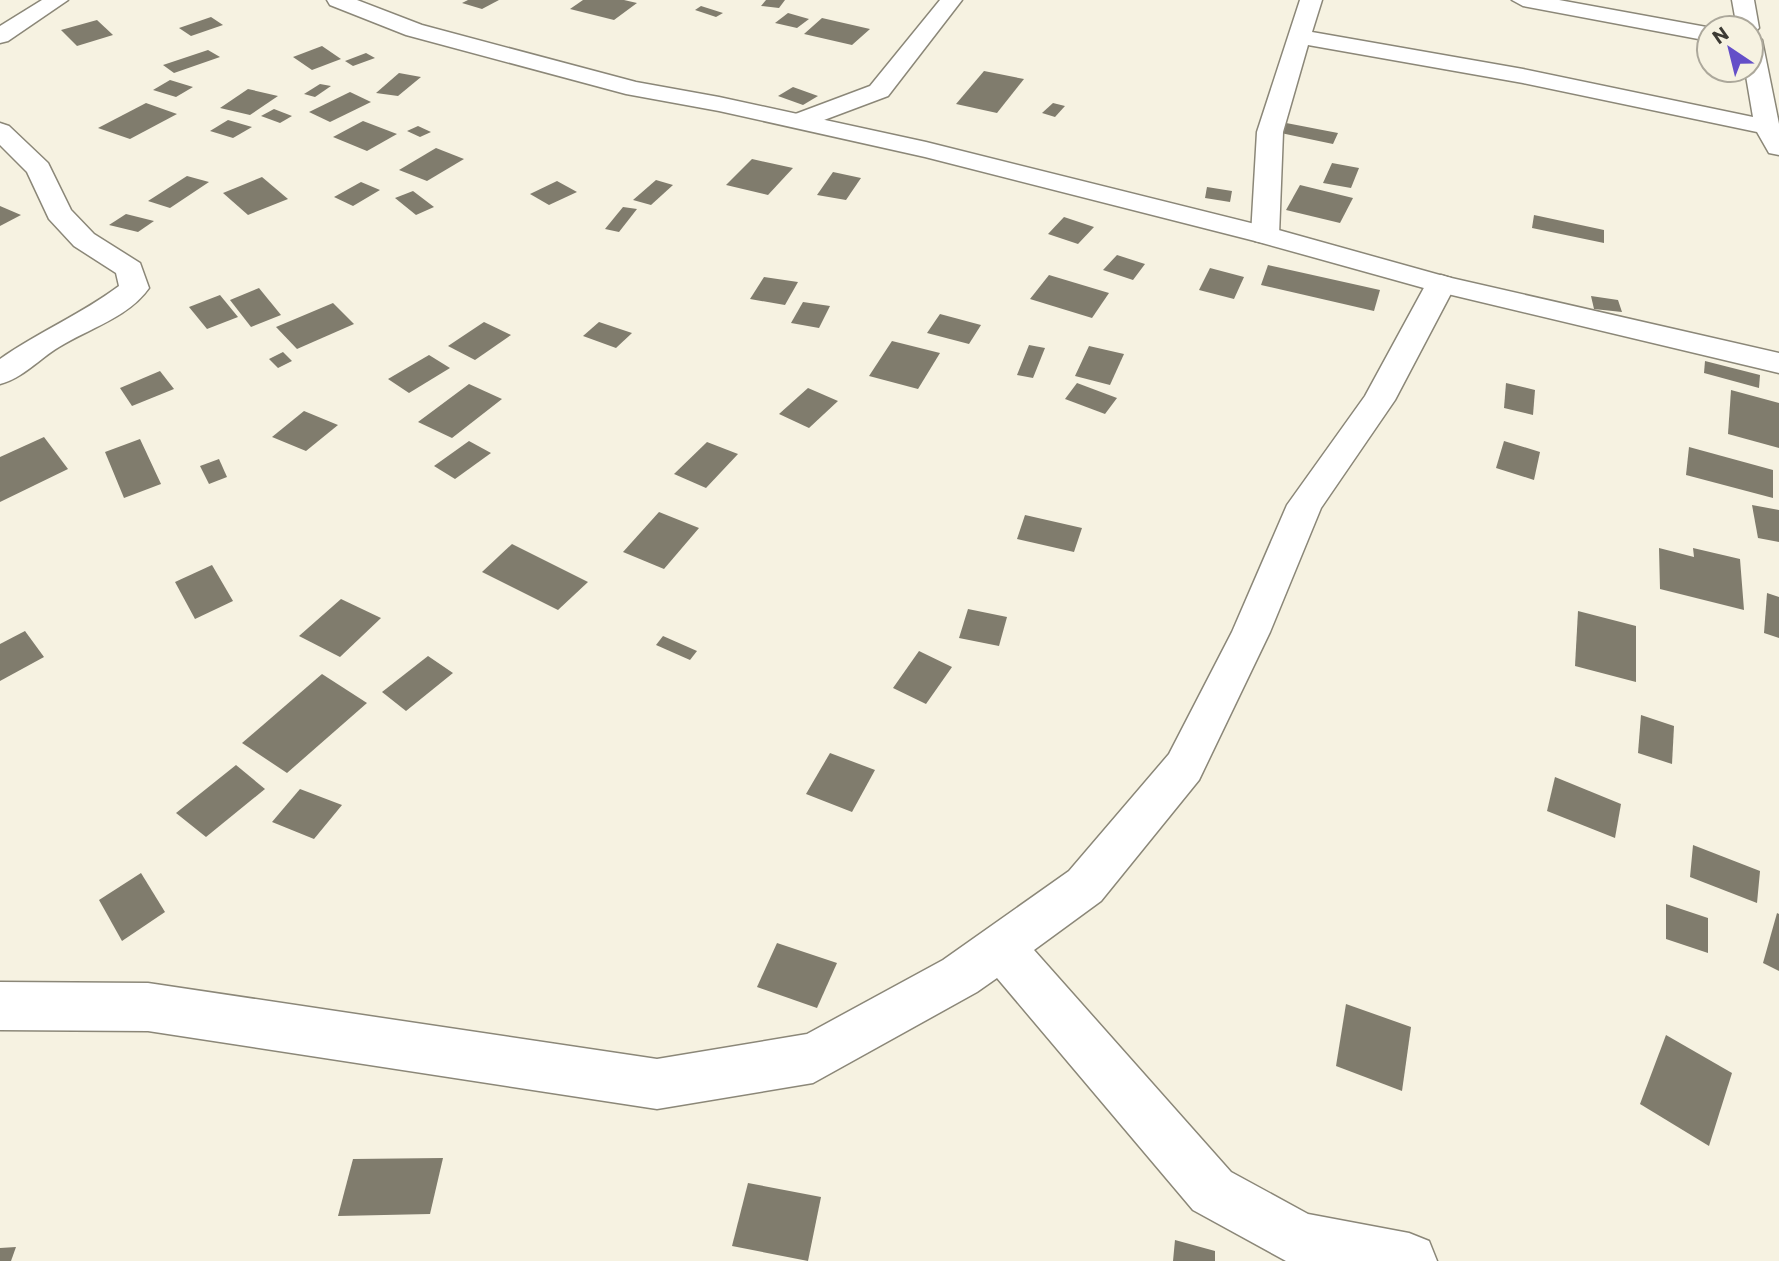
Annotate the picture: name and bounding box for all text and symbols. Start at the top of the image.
north arrow [1695,14,1765,84]
text: N [1708,21,1732,48]

